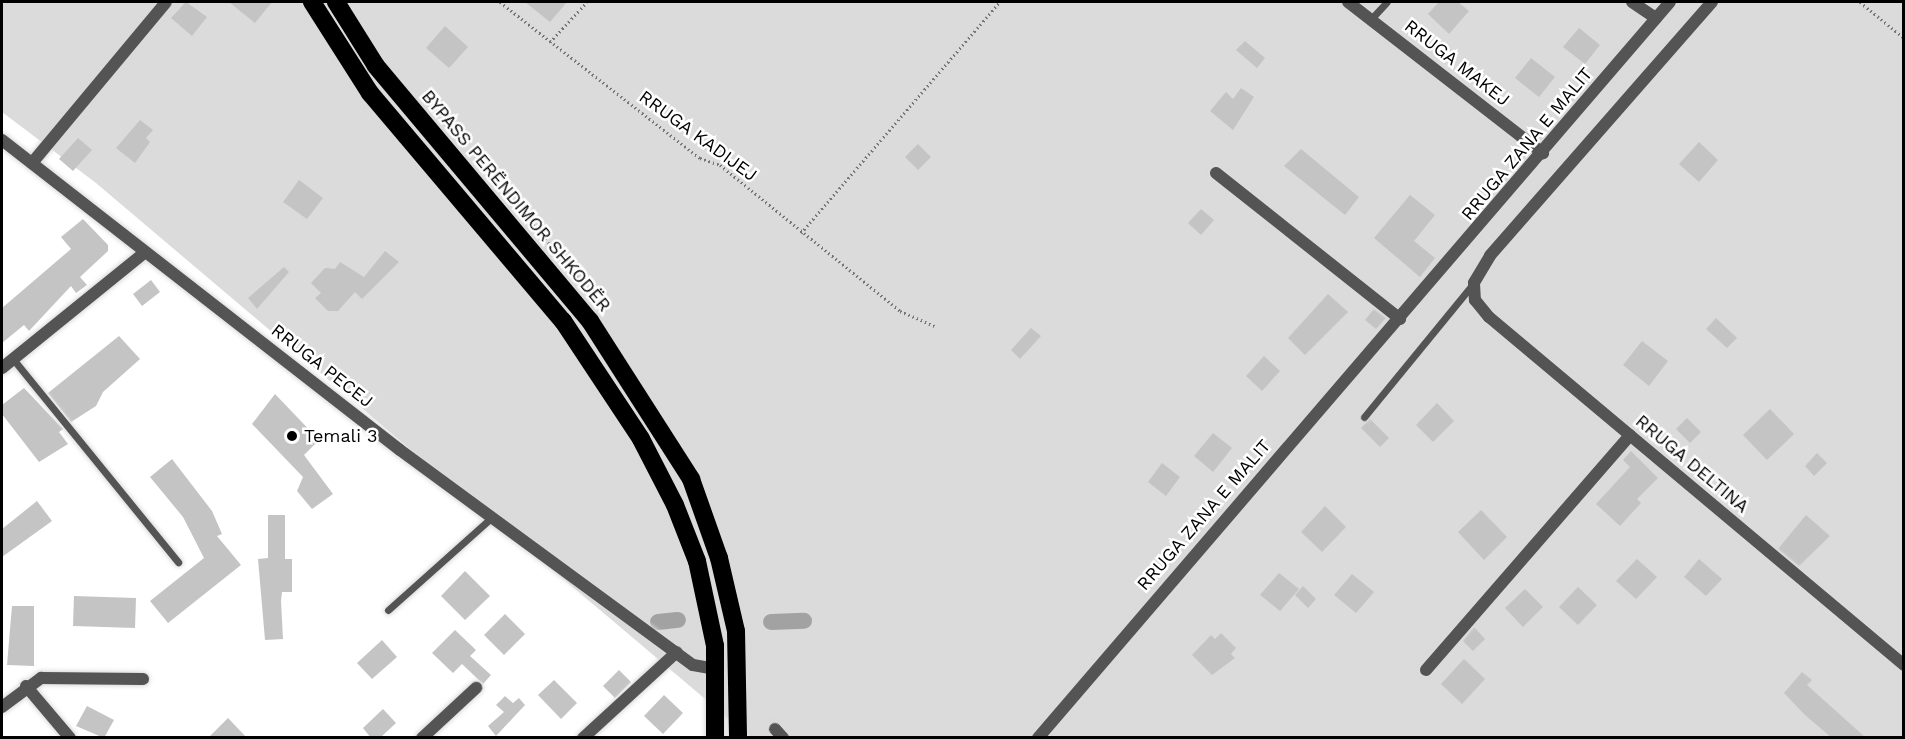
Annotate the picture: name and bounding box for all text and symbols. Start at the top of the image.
street label: RRUGA MAKEJ [1400,15,1514,111]
street label: RRUGA ZANA E MALIT [1456,63,1598,225]
street label: BYPASS PERËNDIMOR SHKODËR [417,86,615,316]
street label: RRUGA KADIJEJ [634,86,762,186]
street label: RRUGA PECEJ [267,319,377,413]
street label: RRUGA DELTINA [1631,410,1753,518]
place label: Temali 3 [304,425,378,447]
marker: Temali 3 [285,429,299,443]
street label: RRUGA ZANA E MALIT [1132,435,1276,595]

